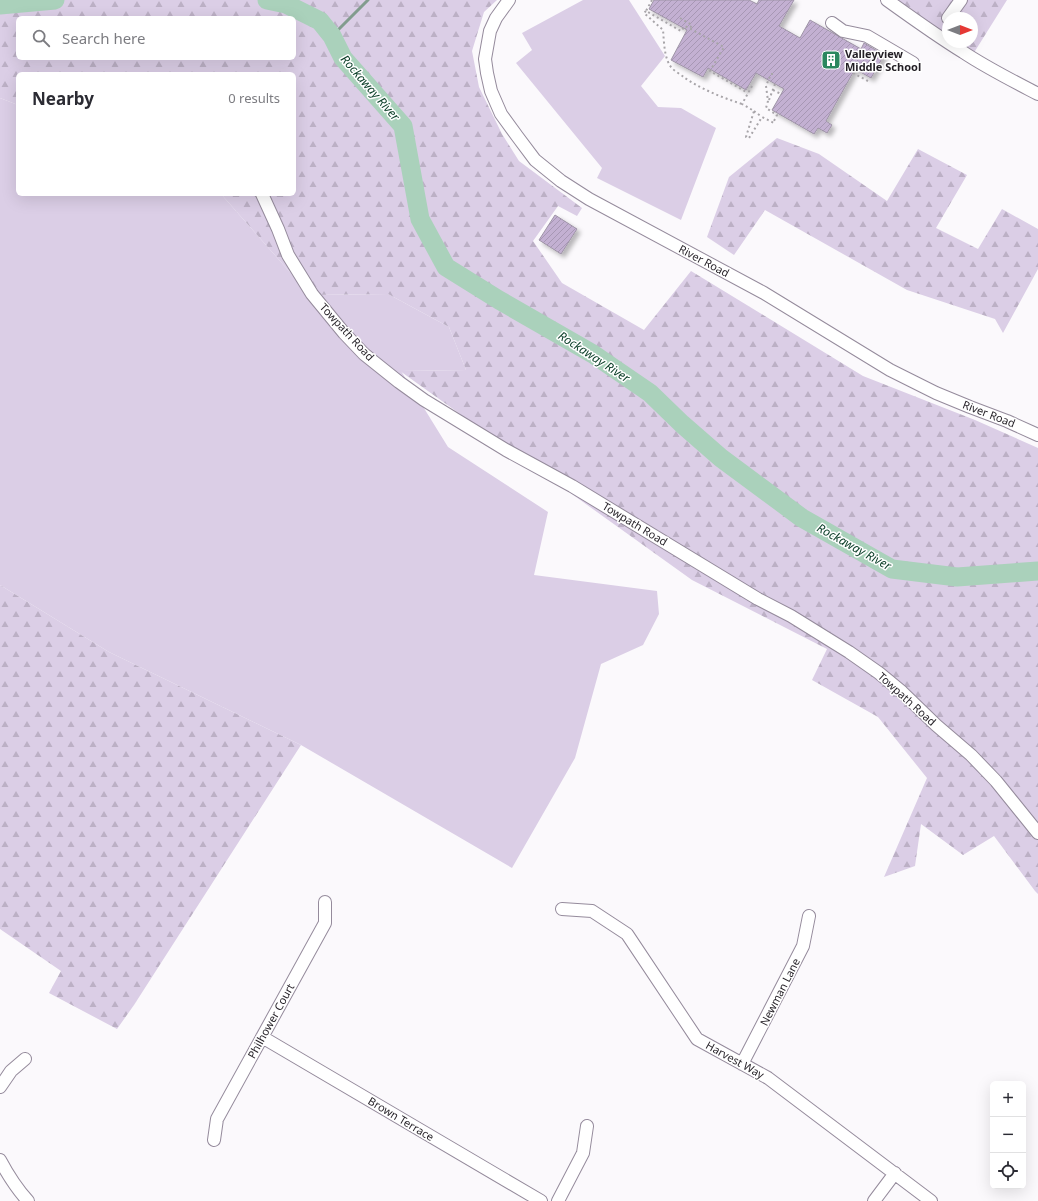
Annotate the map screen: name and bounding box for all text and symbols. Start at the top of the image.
north arrow [942,12,978,48]
search box [16,16,296,60]
icon: search [30,27,52,49]
text: Search here [62,28,145,48]
place label: Valleyview Middle School [845,46,921,74]
building icon: Valleyview Middle School [820,49,842,71]
water label: Rockaway River [337,51,405,125]
text: Nearby [32,87,94,110]
text: 0 results [228,89,280,107]
street label: River Road [676,241,732,280]
street label: Towpath Road [317,300,378,364]
water label: Rockaway River [555,327,634,387]
street label: River Road [961,397,1018,430]
street label: Towpath Road [600,498,671,549]
water label: Rockaway River [814,519,895,575]
street label: Towpath Road [875,668,940,729]
street label: Newman Lane [756,955,803,1028]
street label: Philhower Court [244,981,297,1061]
street label: Harvest Way [703,1037,767,1082]
map controls [990,1081,1026,1189]
button: + [990,1081,1026,1117]
street label: Brown Terrace [366,1093,437,1144]
button: − [990,1117,1026,1153]
button: locate [990,1153,1026,1189]

